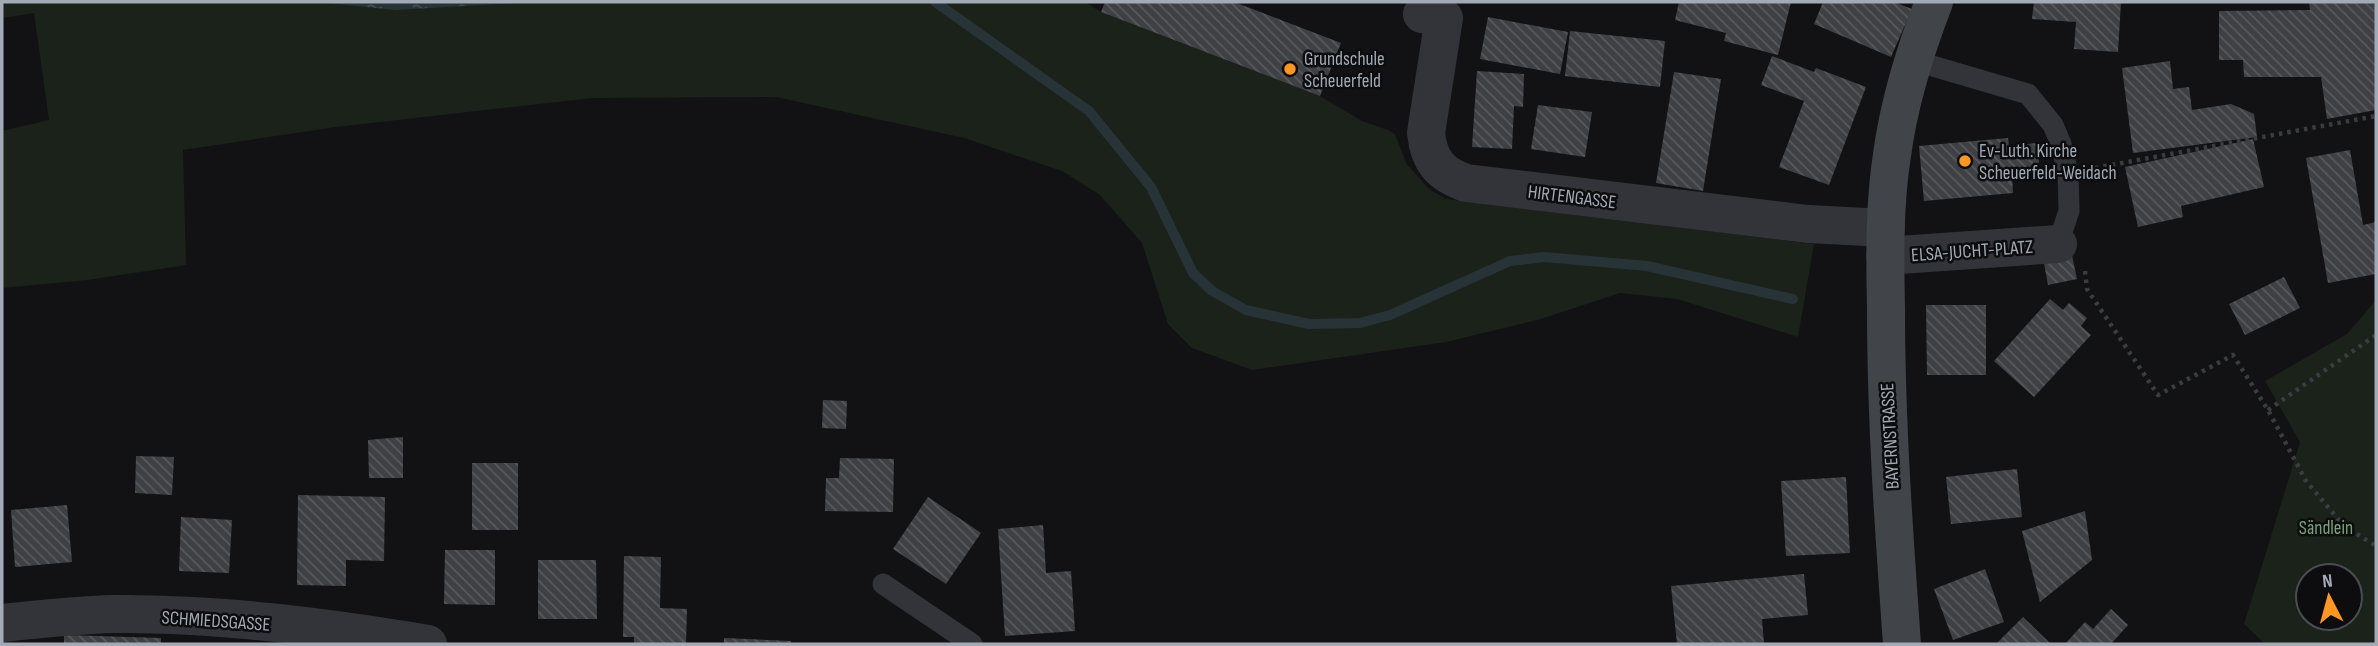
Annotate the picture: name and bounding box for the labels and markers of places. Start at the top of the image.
place label: Grundschule Scheuerfeld [1304,48,1385,93]
marker: Grundschule Scheuerfeld [1282,61,1298,77]
place label: Ev-Luth. Kirche Scheuerfeld-Weidach [1979,140,2117,185]
marker: Ev-Luth. Kirche Scheuerfeld-Weidach [1957,153,1973,169]

